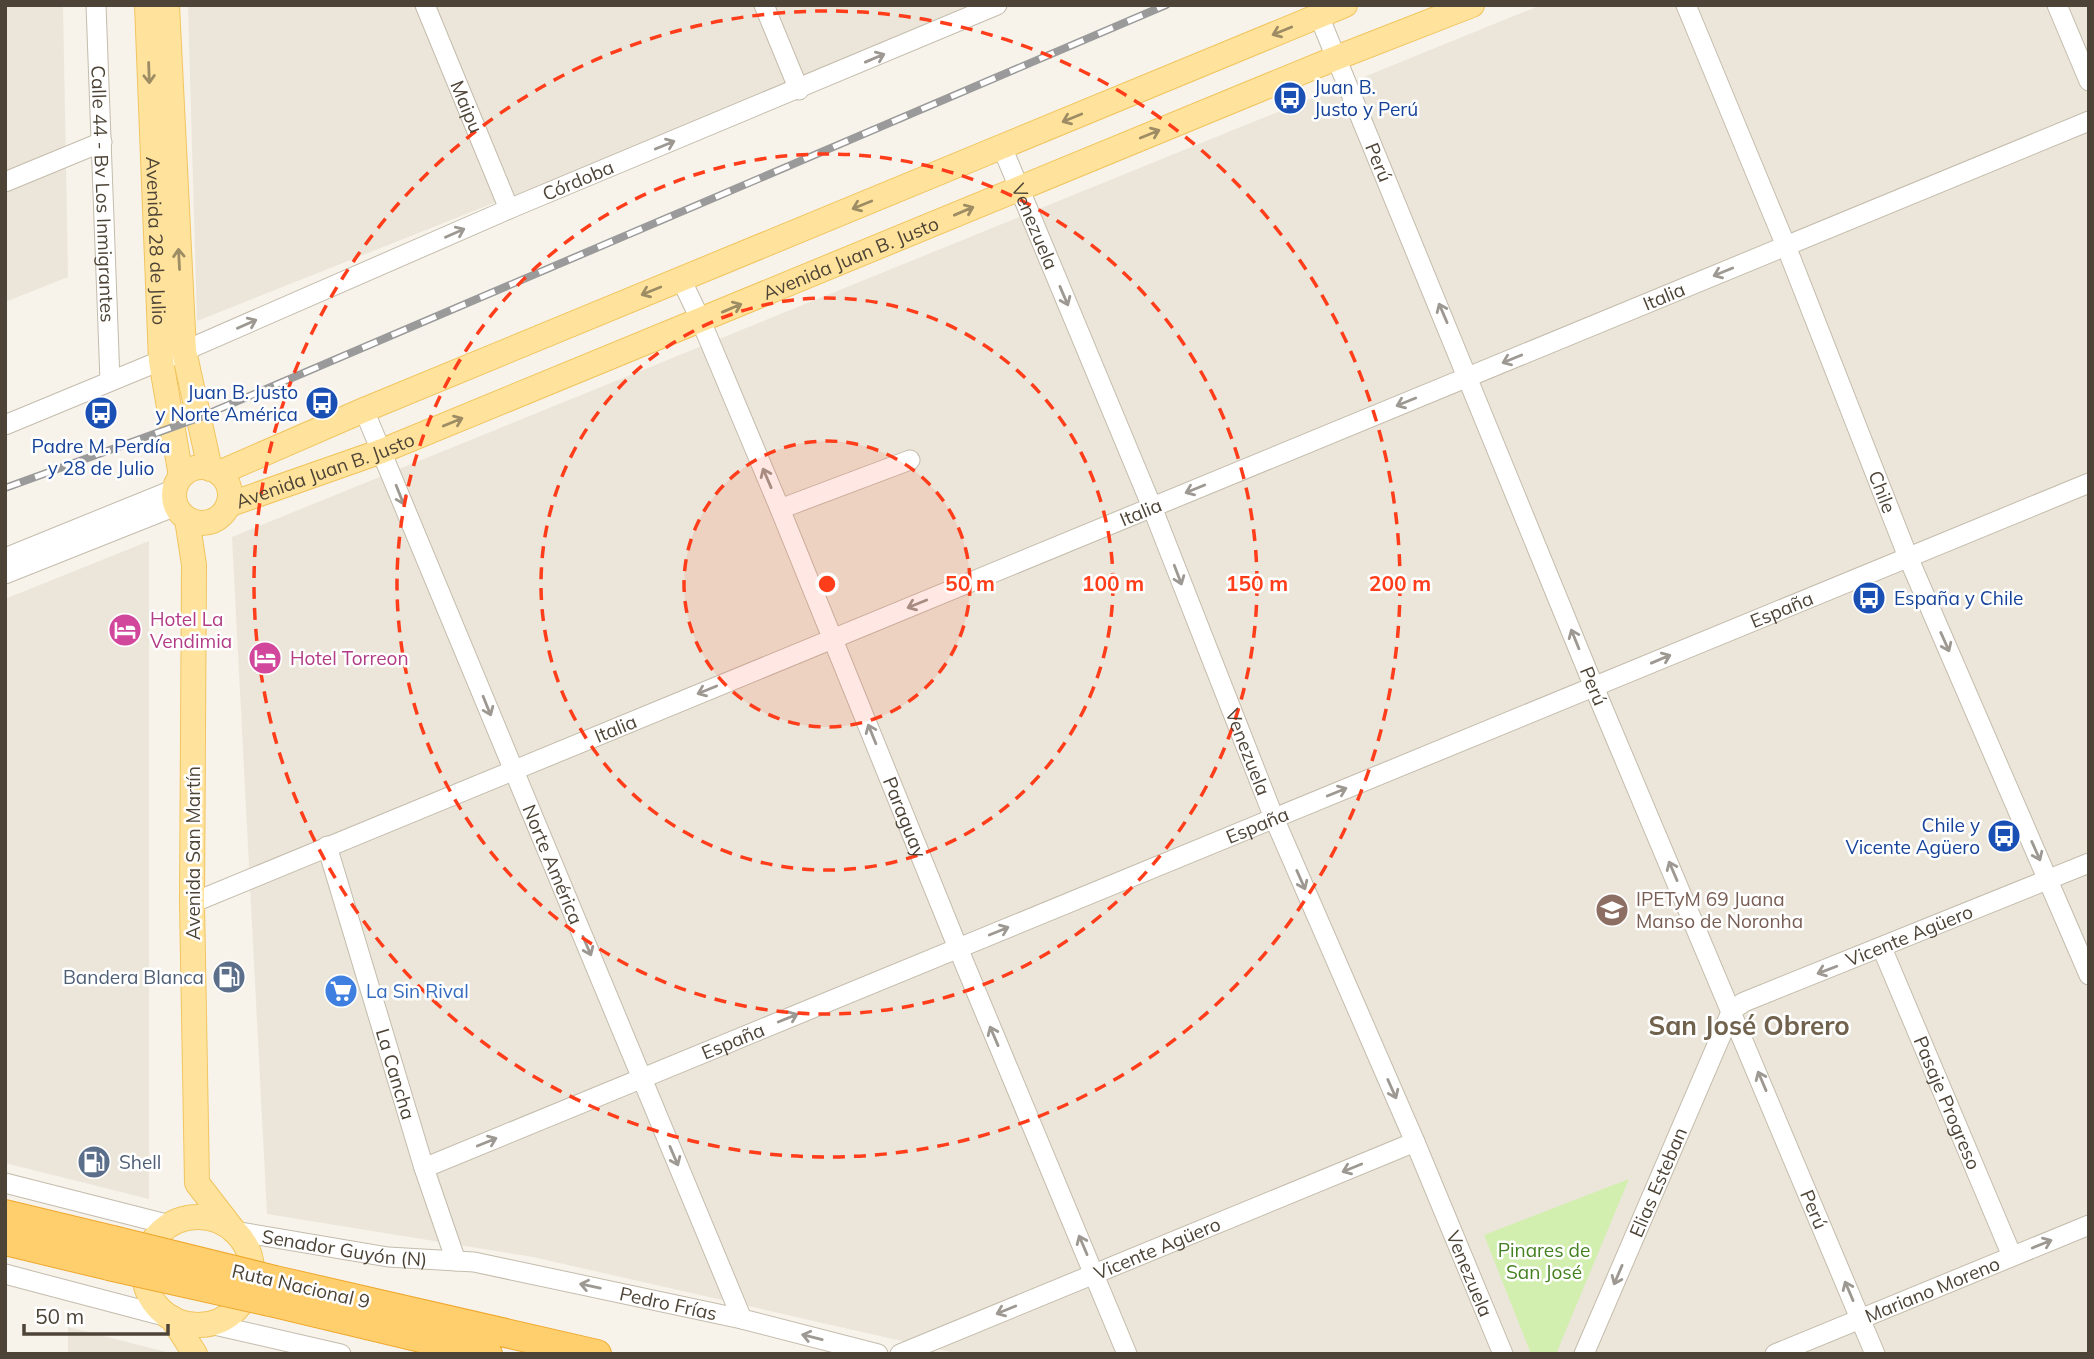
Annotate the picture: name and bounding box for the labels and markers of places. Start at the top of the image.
place label: Juan B. Justo y Perú [1314,75,1418,121]
bus stop icon: Juan B. Justo y Perú [1271,79,1309,117]
place label: Juan B. Justo y Norte América [156,380,298,426]
bus stop icon: Juan B. Justo y Norte América [303,384,341,422]
bus stop icon: Padre M. Perdía y 28 de Julio [82,394,120,432]
place label: Padre M. Perdía y 28 de Julio [32,434,170,480]
centre of rings [815,572,839,596]
bus stop icon: España y Chile [1850,579,1888,617]
place label: España y Chile [1894,586,2023,610]
place label: Hotel La Vendimia [150,607,232,653]
hotel icon: Hotel La Vendimia [106,611,144,649]
hotel icon: Hotel Torreon [246,639,284,677]
place label: Hotel Torreon [290,646,409,670]
place label: Chile y Vicente Agüero [1845,813,1980,859]
bus stop icon: Chile y Vicente Agüero [1985,817,2023,855]
place label: IPETyM 69 Juana Manso de Noronha [1636,887,1803,933]
school or university icon: IPETyM 69 Juana Manso de Noronha [1593,891,1631,929]
fuel station icon: Bandera Blanca [210,958,248,996]
place label: Bandera Blanca [63,965,204,989]
supermarket icon: La Sin Rival [322,972,360,1010]
place label: La Sin Rival [366,979,469,1003]
fuel station icon: Shell [75,1143,113,1181]
place label: Shell [119,1150,161,1174]

